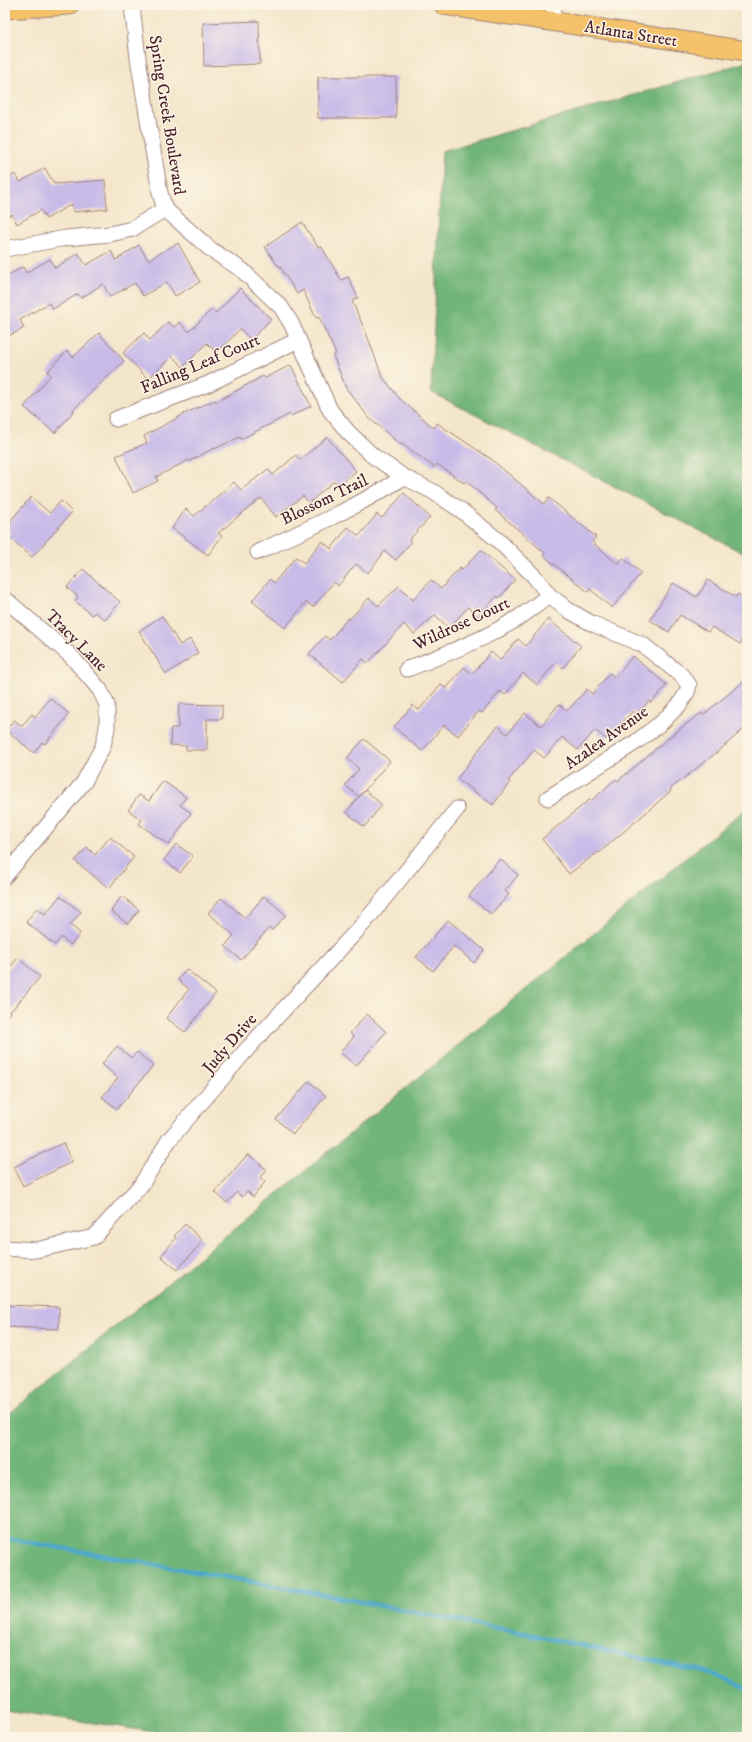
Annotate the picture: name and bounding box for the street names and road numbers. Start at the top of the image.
street label: Atlanta Street [583,16,679,52]
street label: Spring Creek Boulevard [144,34,191,197]
street label: Falling Leaf Court [137,329,264,399]
street label: Blossom Trail [277,469,372,530]
street label: Wildrose Court [409,592,514,656]
street label: Tracy Lane [41,605,112,676]
street label: Azalea Avenue [560,701,653,775]
street label: Judy Drive [196,1009,262,1080]

